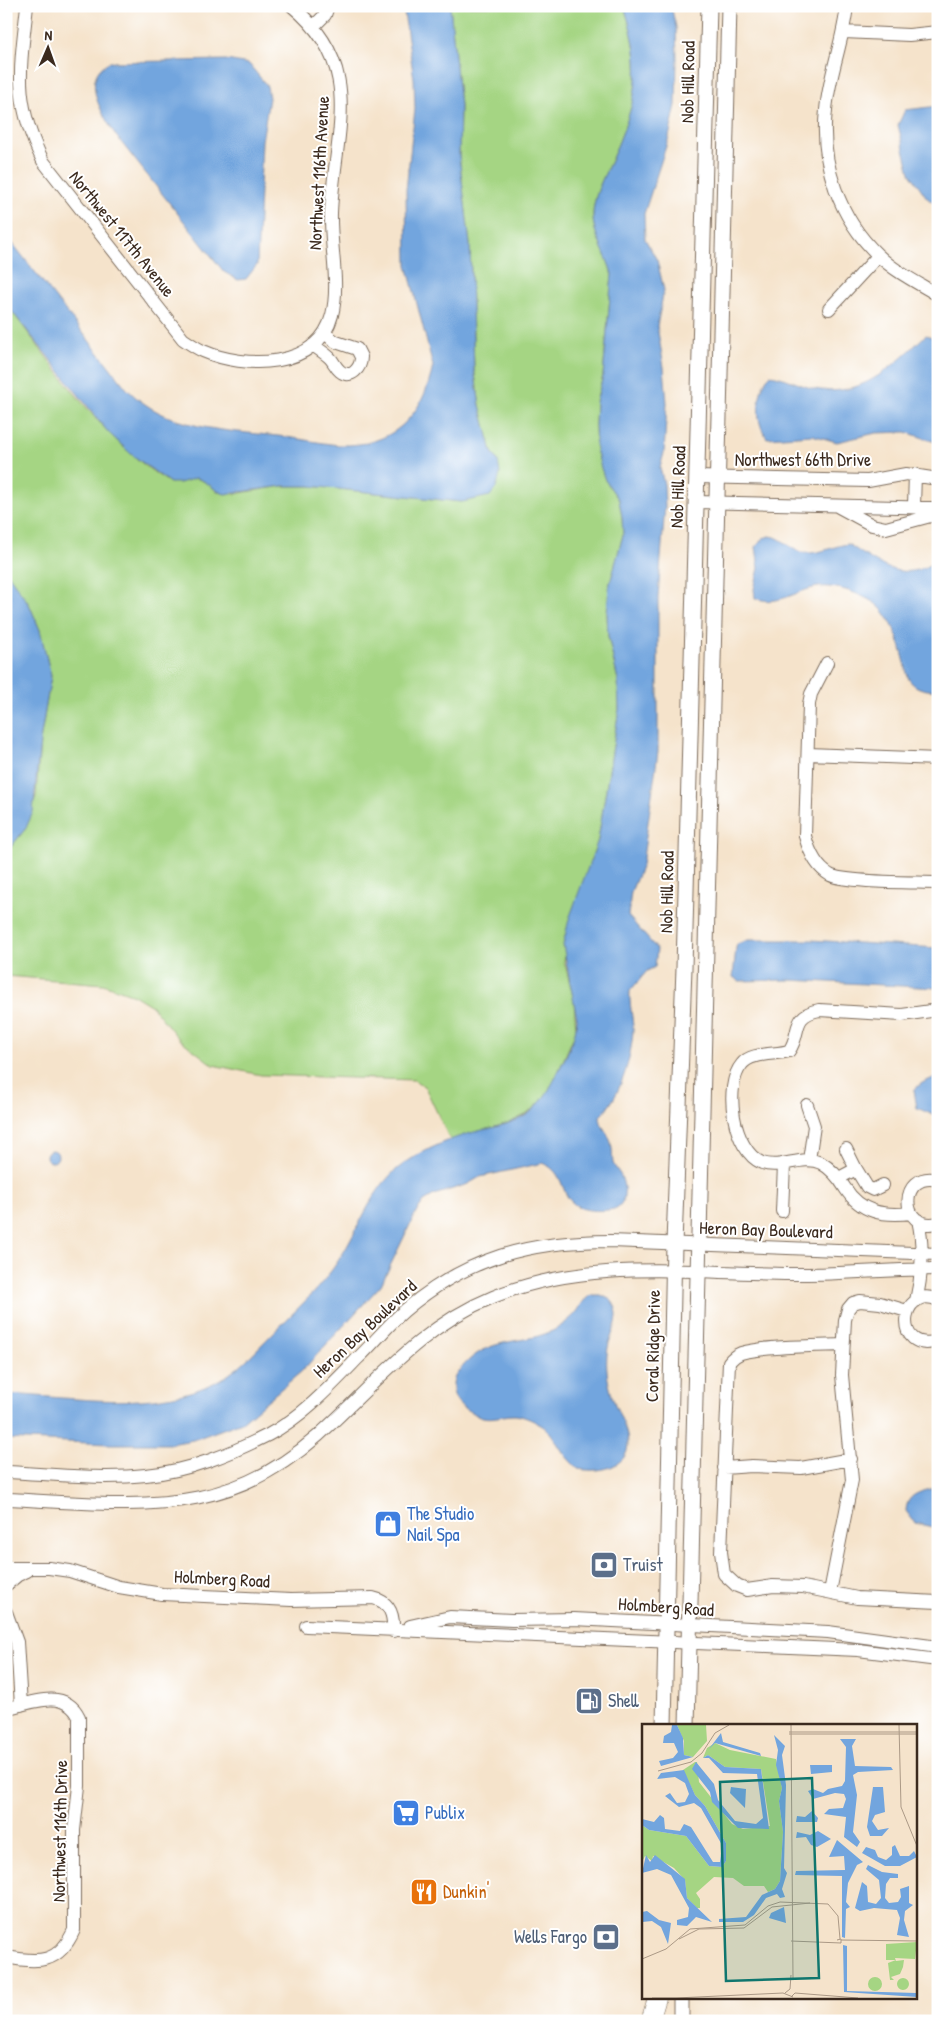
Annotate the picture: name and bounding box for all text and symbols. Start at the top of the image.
north arrow [22,22,72,72]
text: N [44,25,53,44]
street label: Nob Hill Road [674,41,701,123]
street label: Northwest 116th Avenue [302,95,335,251]
street label: Northwest 117th Avenue [64,165,181,302]
street label: Nob Hill Road [664,445,691,529]
street label: Northwest 66th Drive [735,447,871,472]
street label: Nob Hill Road [653,851,680,933]
street label: Heron Bay Boulevard [699,1215,833,1244]
street label: Heron Bay Boulevard [307,1274,422,1383]
street label: Coral Ridge Drive [639,1290,666,1402]
place label: The Studio Nail Spa [407,1501,474,1547]
shop icon: The Studio Nail Spa [373,1509,403,1539]
bank icon: Truist [589,1550,619,1580]
place label: Truist [623,1552,664,1577]
street label: Holmberg Road [174,1564,271,1593]
street label: Holmberg Road [617,1591,715,1622]
fuel station icon: Shell [574,1686,604,1716]
place label: Shell [608,1688,639,1713]
inset map [642,1724,916,2000]
street label: Northwest 116th Drive [46,1760,73,1902]
supermarket icon: Publix [391,1798,421,1828]
place label: Publix [425,1800,465,1825]
restaurant icon: Dunkin' [409,1877,439,1907]
place label: Dunkin' [443,1879,490,1904]
bank icon: Wells Fargo [591,1922,621,1952]
place label: Wells Fargo [514,1924,587,1949]

